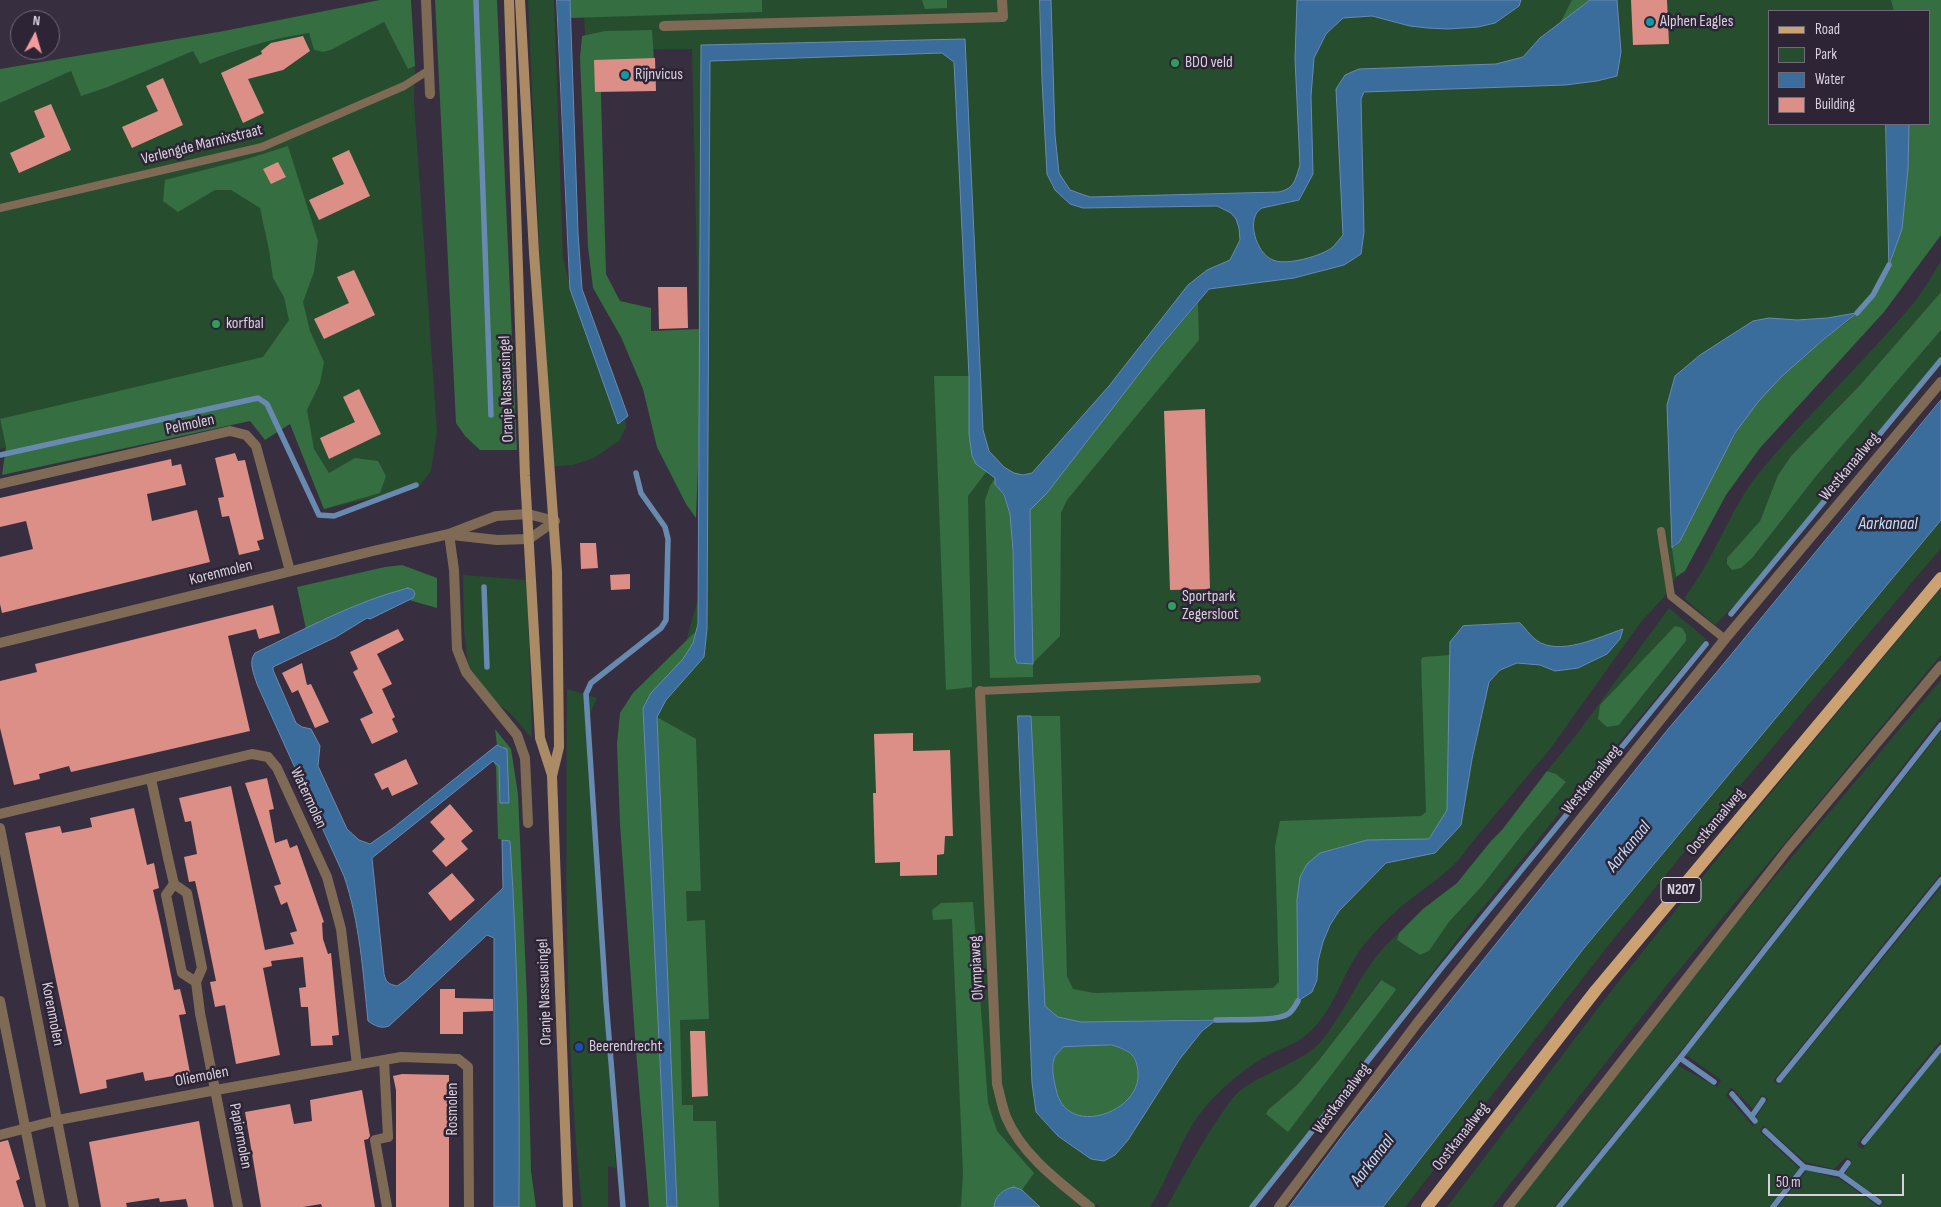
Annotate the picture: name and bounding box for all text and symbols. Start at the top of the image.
north arrow [10,10,60,60]
legend [1768,10,1931,125]
text: N [32,12,41,29]
place label: Alphen Eagles [1660,12,1733,32]
marker: Alphen Eagles [1644,16,1656,28]
text: Road [1815,20,1840,39]
text: Park [1815,45,1837,64]
place label: BDO veld [1185,53,1233,73]
marker: BDO veld [1169,57,1181,69]
place label: Rijnvicus [635,65,683,85]
marker: Rijnvicus [619,69,631,81]
text: Water [1815,70,1845,89]
text: Building [1815,95,1855,114]
street label: Verlengde Marnixstraat [139,121,265,169]
place label: korfbal [226,314,264,334]
marker: korfbal [210,318,222,330]
street label: Oranje Nassausingel [496,335,518,443]
street label: Pelmolen [164,410,216,440]
street label: Westkanaalweg [1816,429,1884,505]
water label: Aarkanaal [1858,513,1918,535]
street label: Korenmolen [187,556,255,590]
place label: Sportpark Zegersloot [1182,587,1239,625]
marker: Sportpark Zegersloot [1166,600,1178,612]
street label: Westkanaalweg [1558,742,1626,818]
street label: Watermolen [286,764,330,832]
street label: Oostkanaalweg [1683,785,1749,859]
water label: Aarkanaal [1602,817,1656,877]
road number: N207 [1661,878,1701,902]
street label: Olympiaweg [966,935,988,1001]
street label: Oranje Nassausingel [534,938,556,1046]
street label: Korenmolen [36,981,68,1047]
place label: Beerendrecht [589,1037,662,1057]
marker: Beerendrecht [573,1041,585,1053]
street label: Westkanaalweg [1309,1060,1375,1138]
street label: Oliemolen [174,1062,230,1092]
street label: Rosmolen [443,1083,463,1135]
street label: Oostkanaalweg [1428,1099,1494,1175]
street label: Papiermolen [224,1102,256,1170]
water label: Aarkanaal [1346,1131,1400,1191]
scale bar [1771,1164,1907,1196]
text: 50 m [1776,1173,1801,1192]

